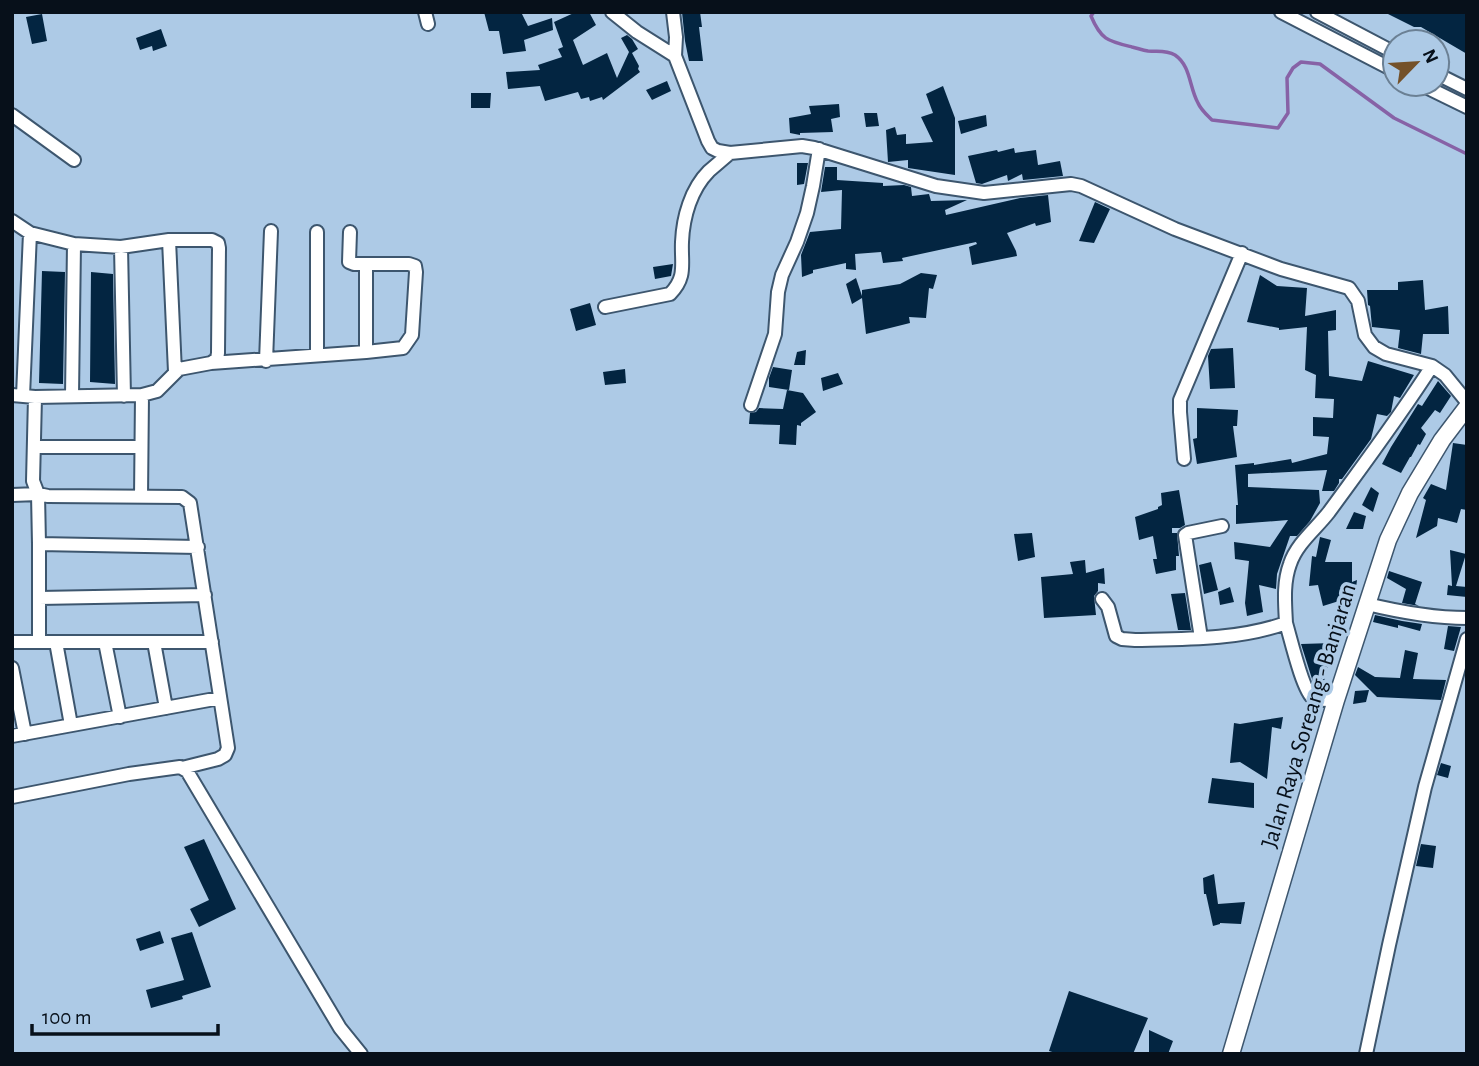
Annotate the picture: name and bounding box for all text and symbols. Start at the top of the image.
north arrow [1381,28,1451,98]
text: N [1419,46,1441,66]
street label: Jalan Raya Soreang - Banjaran [1257,581,1361,851]
scale bar [32,992,217,1036]
text: 100 m [42,1007,92,1028]

